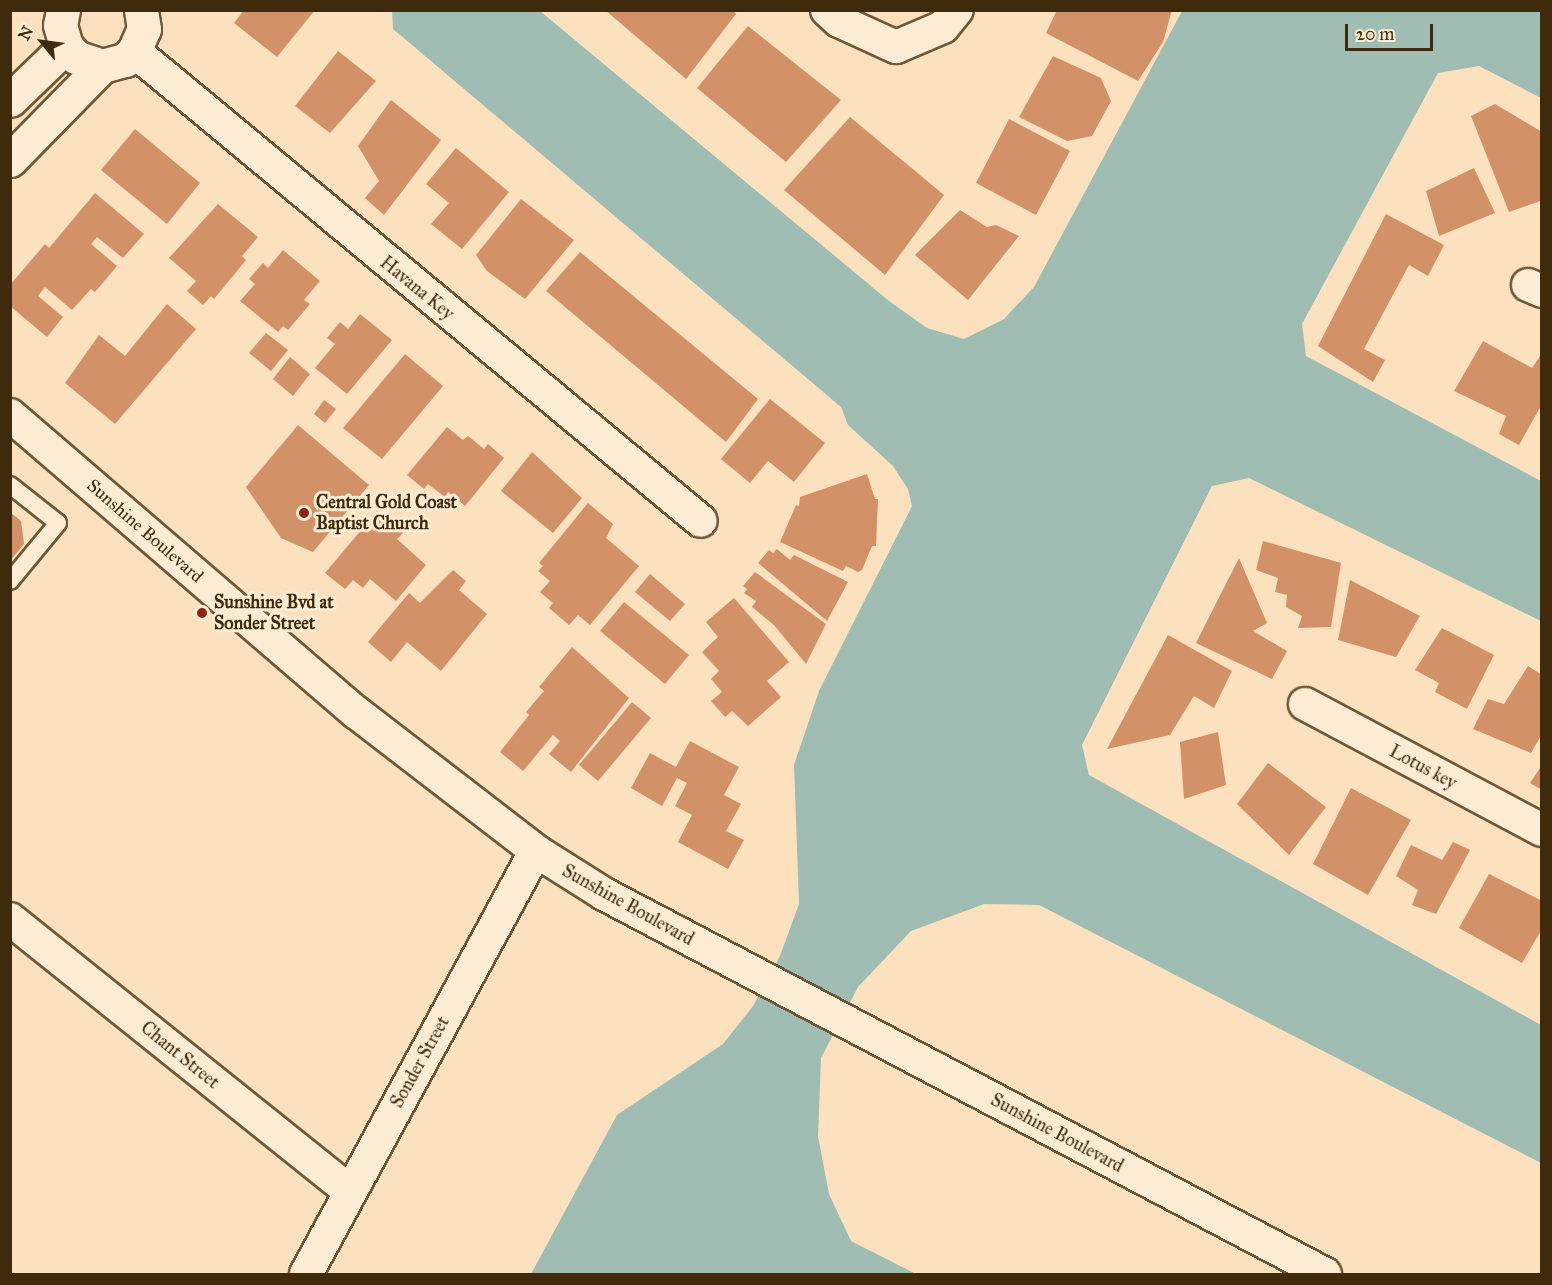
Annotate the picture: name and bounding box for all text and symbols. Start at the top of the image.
north arrow [12,12,72,72]
scale bar [1348,12,1436,50]
text: N [14,22,37,44]
text: 20 m [1356,23,1394,45]
street label: Havana Key [376,252,458,324]
street label: Sunshine Boulevard [82,475,208,587]
place label: Central Gold Coast Baptist Church [316,492,457,534]
marker: Central Gold Coast Baptist Church [297,506,311,520]
place label: Sunshine Bvd at Sonder Street [214,592,334,634]
marker: Sunshine Bvd at Sonder Street [195,606,209,620]
street label: Lotus key [1386,740,1460,794]
street label: Sunshine Boulevard [558,860,698,950]
street label: Sonder Street [386,1013,454,1111]
street label: Chant Street [136,1017,224,1093]
street label: Sunshine Boulevard [987,1089,1127,1177]

